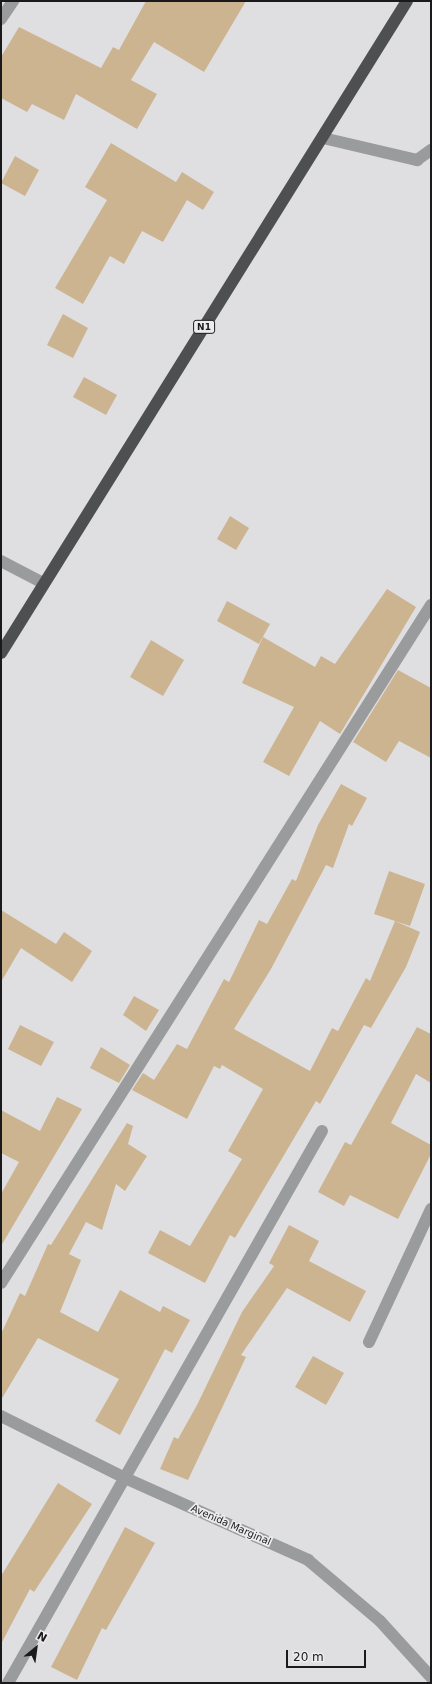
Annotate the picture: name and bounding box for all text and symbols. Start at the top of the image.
road number: N1 [193,320,215,334]
street label: Avenida Marginal [189,1502,273,1548]
north arrow [16,1628,56,1668]
text: N [35,1629,49,1645]
scale bar [288,1642,368,1668]
text: 20 m [293,1650,324,1664]

